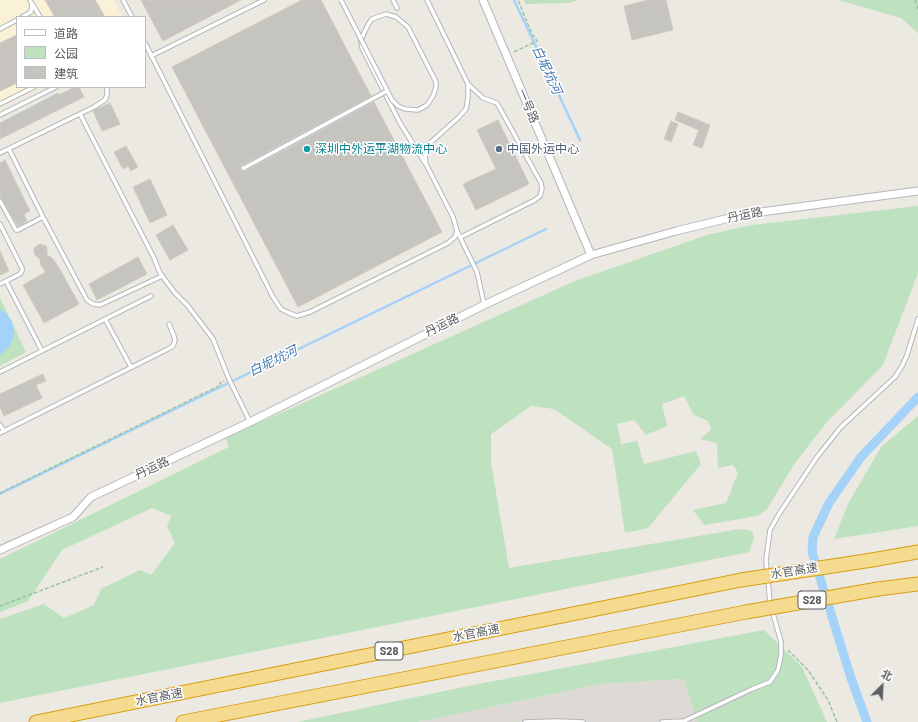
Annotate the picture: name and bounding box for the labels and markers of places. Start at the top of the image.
place label: 深圳中外运平湖物流中心 [315,142,447,156]
place label: 中国外运中心 [507,142,579,156]
marker: 深圳中外运平湖物流中心 [302,144,312,154]
marker: 中国外运中心 [494,144,504,154]

